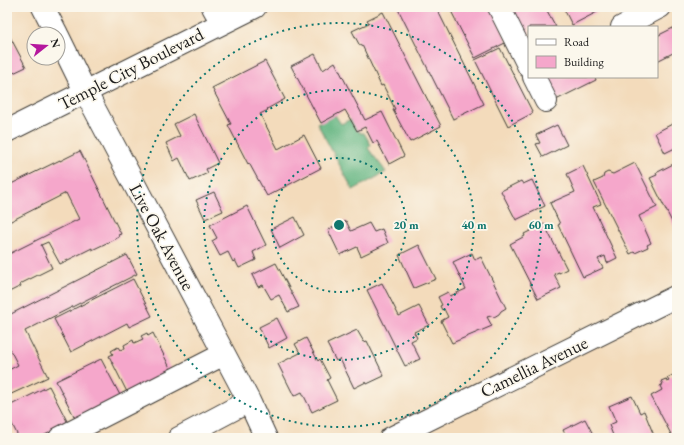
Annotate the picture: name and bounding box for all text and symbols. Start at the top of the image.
street label: Temple City Boulevard [54,22,208,115]
north arrow [26,26,66,66]
legend [528,26,658,78]
text: Road [564,34,590,50]
text: N [48,37,64,49]
text: Building [564,54,605,70]
street label: Live Oak Avenue [125,179,200,294]
text: 20 m [393,217,419,233]
text: 40 m [461,217,487,233]
text: 60 m [528,217,554,233]
centre of rings [332,218,346,232]
street label: Camellia Avenue [476,331,591,402]

